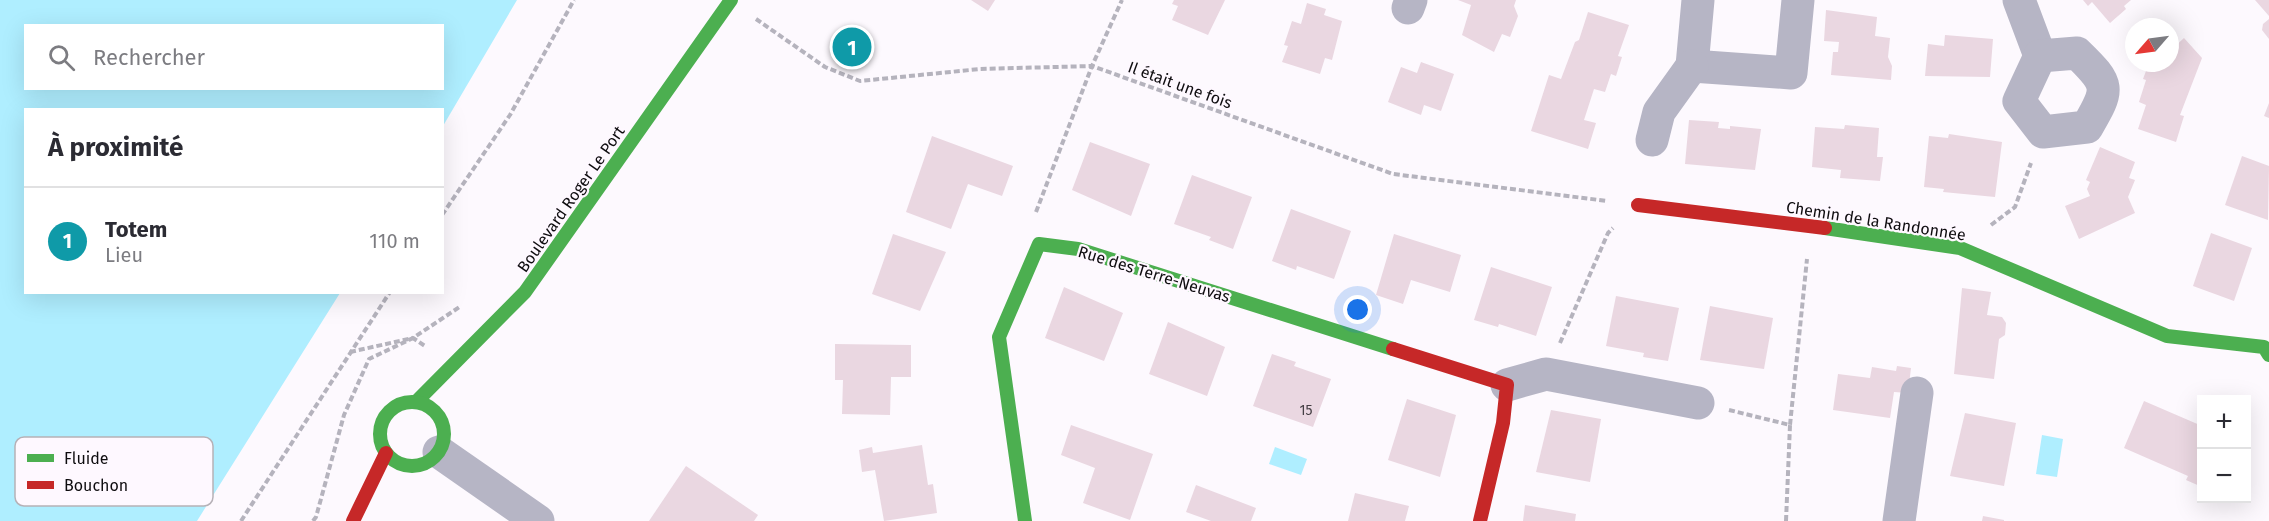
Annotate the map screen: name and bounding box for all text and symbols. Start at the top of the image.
north arrow [2125,18,2179,72]
search box [24,24,444,90]
pin: 1 [832,24,872,70]
icon: search [45,41,78,74]
text: Rechercher [93,44,205,71]
street label: Il était une fois [1125,57,1235,113]
street label: Boulevard Roger Le Port [513,122,629,276]
text: À proximité [48,132,183,163]
street label: Chemin de la Randonnée [1785,197,1967,245]
text: Totem [105,216,167,243]
text: 1 [63,229,72,253]
text: 110 m [369,229,420,253]
street label: Rue des Terre-Neuvas [1076,242,1232,306]
text: Lieu [105,243,143,267]
your location [1343,295,1372,324]
map controls [2197,395,2251,503]
button: + [2197,395,2251,449]
house number: 15 [1299,402,1313,419]
legend [15,437,213,506]
text: Fluide [64,449,109,468]
button: − [2197,449,2251,503]
text: Bouchon [64,476,128,495]

